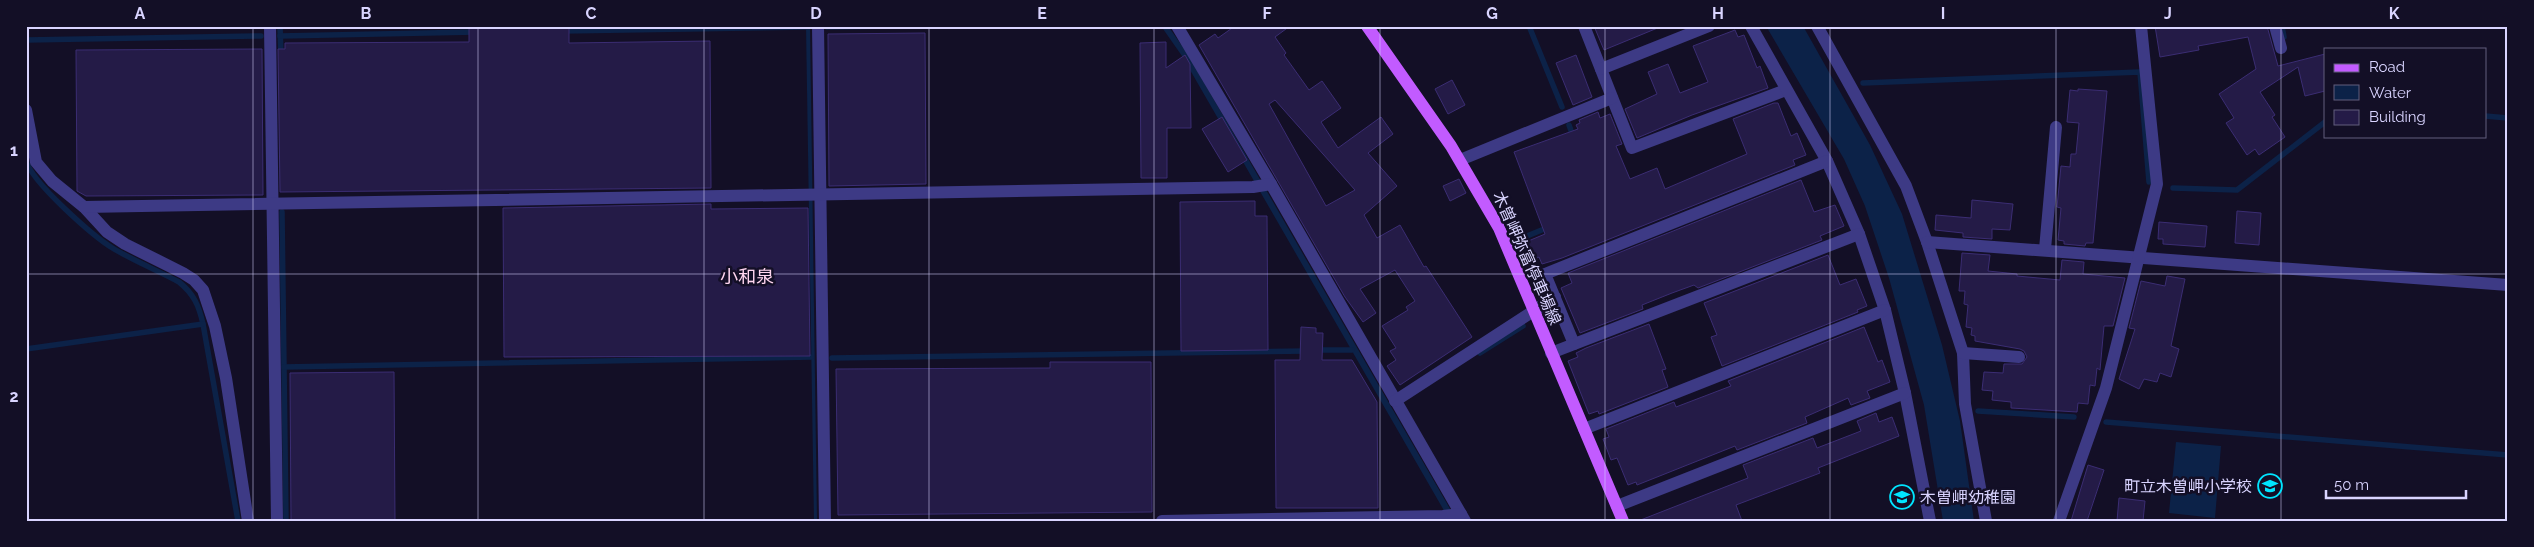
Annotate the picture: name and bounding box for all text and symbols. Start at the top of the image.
text: A [135,4,146,23]
text: B [361,4,372,23]
text: C [586,4,597,23]
text: D [810,4,822,23]
text: E [1037,4,1047,23]
text: F [1262,4,1272,23]
text: G [1486,4,1498,23]
text: H [1712,4,1724,23]
text: I [1941,4,1945,23]
text: J [2164,4,2172,23]
text: K [2389,4,2400,23]
legend [2324,48,2486,138]
text: Road [2369,58,2405,76]
text: Water [2369,84,2412,102]
text: Building [2369,108,2426,126]
text: 1 [10,141,18,160]
street label: 木曽岬弥富停車場線 [1489,188,1565,328]
district label: 小和泉 [720,266,774,287]
text: 2 [9,387,19,406]
scale bar [2326,467,2466,499]
school or university icon: 町立木曽岬小学校 [2257,473,2283,499]
text: 50 m [2334,476,2369,494]
place label: 町立木曽岬小学校 [2124,477,2252,496]
school or university icon: 木曽岬幼稚園 [1889,484,1915,510]
place label: 木曽岬幼稚園 [1920,488,2016,507]

